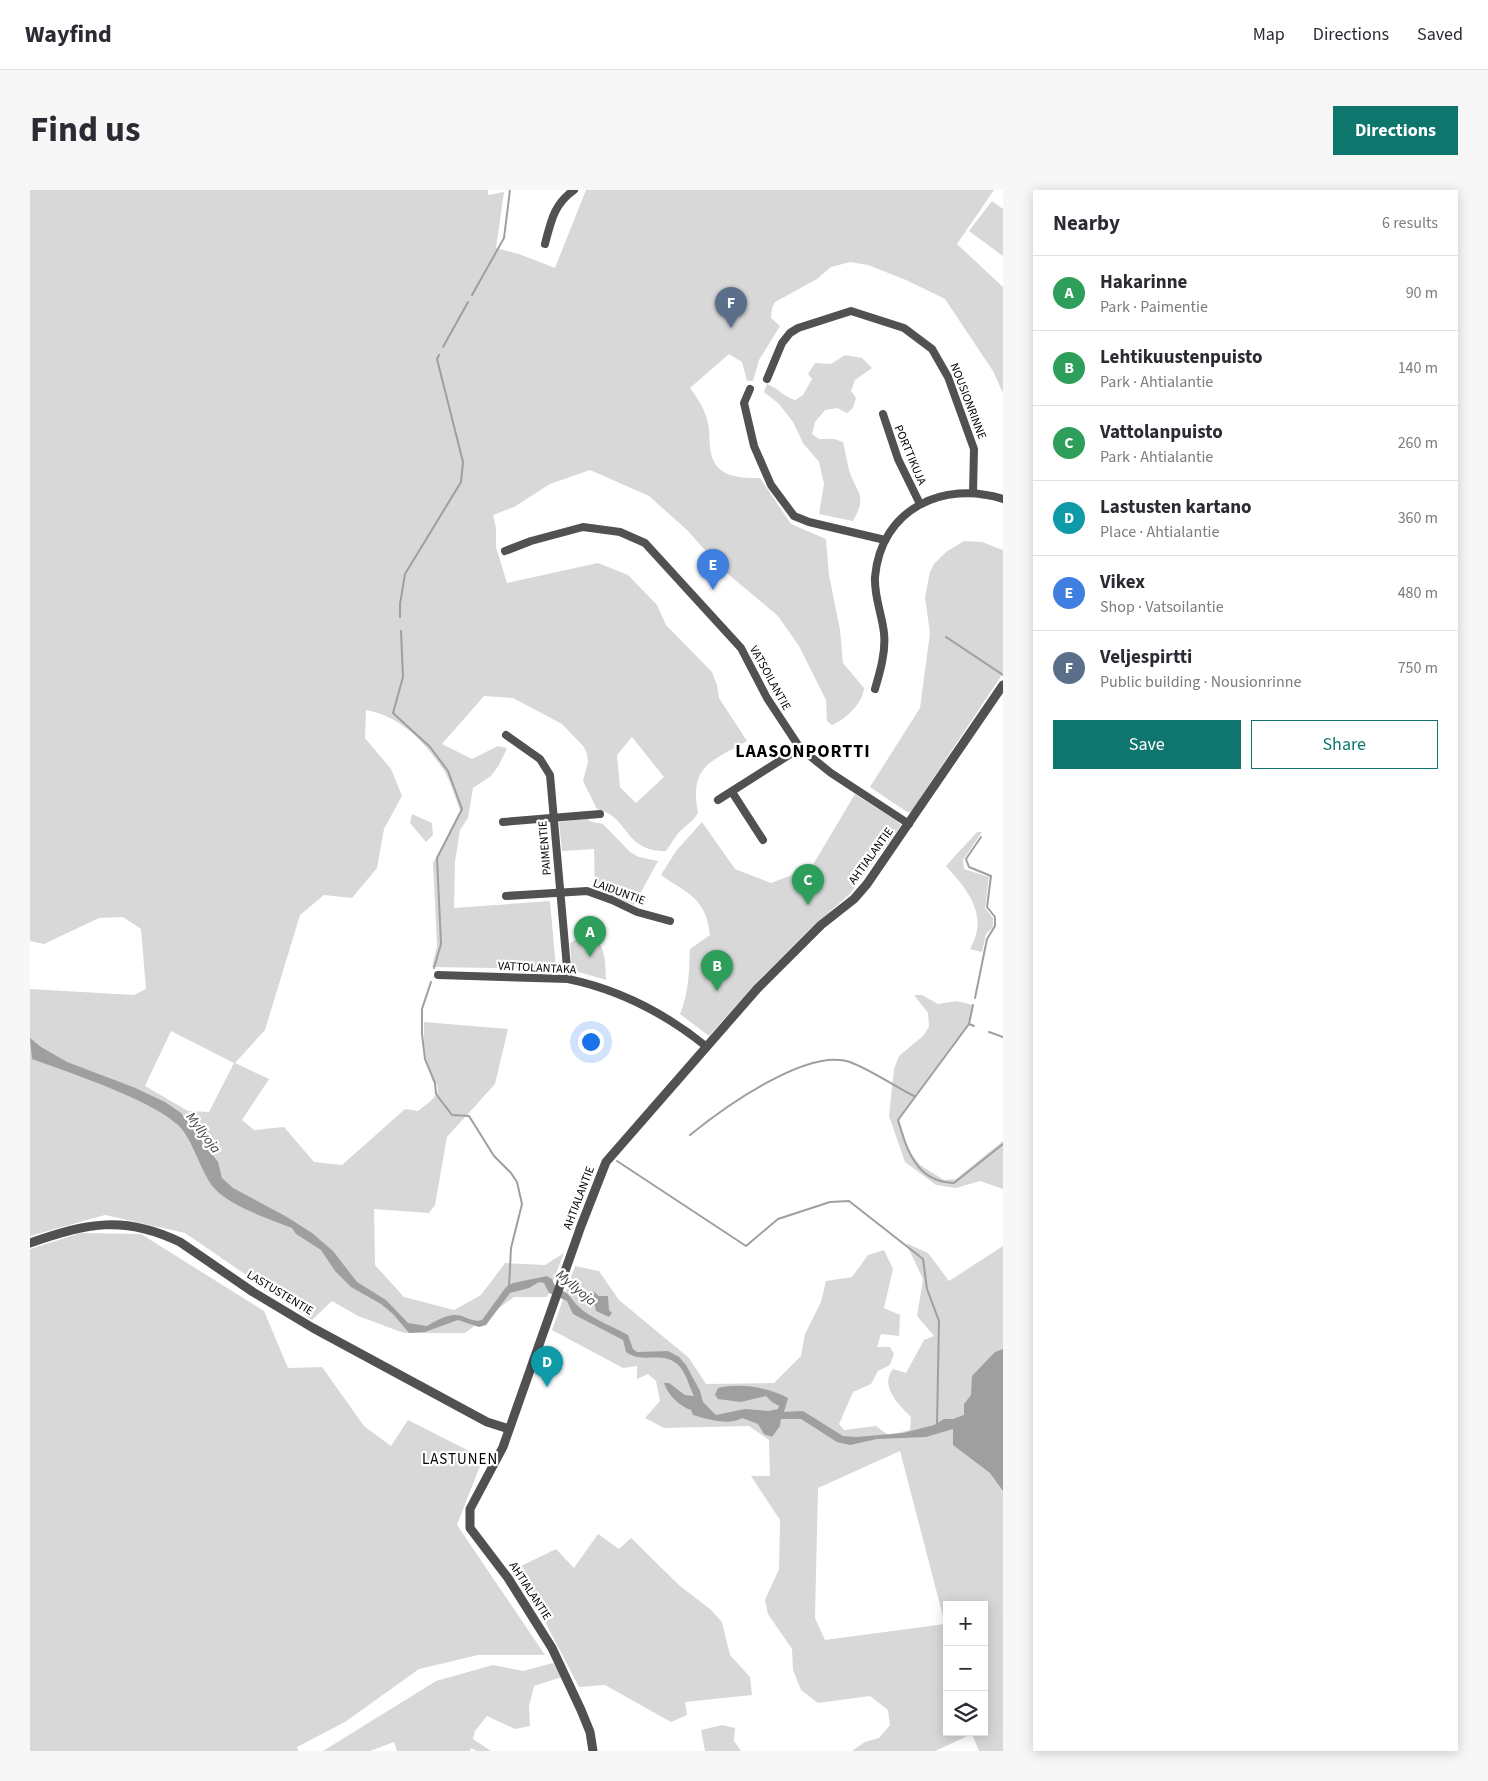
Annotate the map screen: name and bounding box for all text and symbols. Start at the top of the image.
text: Wayfind [25,17,112,52]
text: Map [1253,22,1285,47]
text: Directions [1313,22,1389,47]
text: Saved [1417,22,1463,47]
text: Find us [30,105,140,155]
button: Directions [1333,106,1458,155]
text: Nearby [1053,208,1120,238]
text: 6 results [1382,212,1438,234]
text: Hakarinne [1100,269,1187,296]
text: A [1064,282,1074,304]
text: 90 m [1406,282,1438,304]
pin: F [715,287,747,328]
text: Park · Paimentie [1100,296,1208,318]
text: Lehtikuustenpuisto [1100,344,1263,371]
text: B [1064,357,1074,379]
text: 140 m [1398,357,1438,379]
street label: NOUSIONRINNE [946,360,990,442]
text: Park · Ahtialantie [1100,371,1213,393]
text: Vattolanpuisto [1100,419,1223,446]
street label: PORTTIKUJA [890,422,930,488]
text: C [1064,432,1074,454]
text: 260 m [1398,432,1438,454]
text: Park · Ahtialantie [1100,446,1213,468]
text: Lastusten kartano [1100,494,1252,521]
text: D [1064,507,1074,529]
text: 360 m [1398,507,1438,529]
text: Place · Ahtialantie [1100,521,1219,543]
pin: E [697,549,729,590]
text: Vikex [1100,569,1145,596]
text: E [1065,582,1073,604]
text: 480 m [1398,582,1438,604]
text: Shop · Vatsoilantie [1100,596,1224,618]
street label: VATSOILANTIE [745,643,795,713]
text: Veljespirtti [1100,644,1192,671]
text: F [1065,657,1073,679]
text: 750 m [1398,657,1438,679]
text: Public building · Nousionrinne [1100,671,1301,693]
button: Save [1053,720,1241,769]
button: Share [1251,720,1438,769]
district label: LAASONPORTTI [735,739,871,764]
street label: PAIMENTIE [534,820,556,876]
street label: AHTIALANTIE [845,824,897,888]
pin: C [792,864,824,905]
street label: LAIDUNTIE [591,875,647,909]
pin: A [574,916,606,957]
pin: B [701,950,733,991]
street label: VATTOLANTAKA [497,957,577,979]
your location [578,1029,604,1055]
water label: Myllyoja [181,1108,226,1158]
street label: AHTIALANTIE [559,1164,599,1232]
water label: Myllyoja [551,1265,601,1311]
street label: LASTUSTENTIE [243,1266,317,1320]
pin: D [531,1346,563,1387]
district label: LASTUNEN [422,1449,498,1470]
street label: AHTIALANTIE [505,1558,555,1624]
map controls [943,1601,988,1736]
button: + [943,1601,988,1646]
button: − [943,1646,988,1691]
button: layers [943,1691,988,1736]

